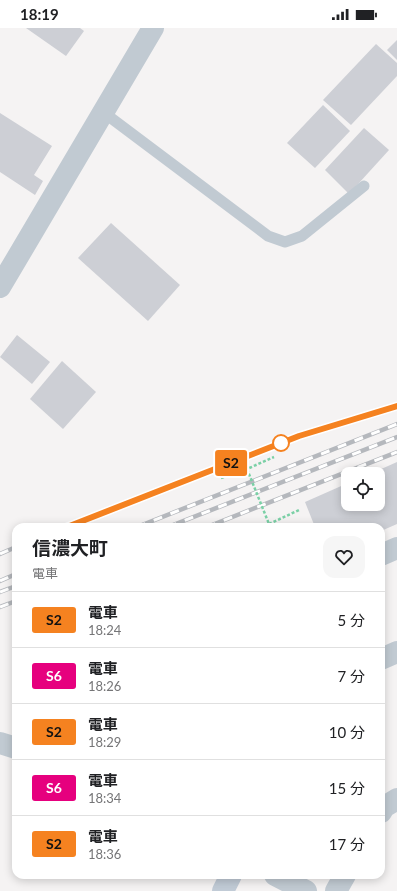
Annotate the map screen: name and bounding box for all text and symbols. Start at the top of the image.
text: 18:19 [20,5,59,23]
unlabelled marker [272,434,290,452]
line badge: S2 [213,450,249,476]
text: S2 [223,454,239,471]
map controls [341,467,385,511]
button: locate [341,467,385,511]
text: 信濃大町 [32,536,108,559]
button: heart [323,536,365,578]
text: 電車 [32,565,58,581]
text: 電車 [88,603,118,621]
text: S2 [46,611,62,628]
text: 5 分 [337,611,365,629]
text: 18:24 [88,622,121,638]
text: 電車 [88,659,118,677]
text: S6 [46,667,62,684]
text: 7 分 [337,667,365,685]
text: 18:26 [88,678,121,694]
text: 電車 [88,715,118,733]
text: S2 [46,723,62,740]
text: 10 分 [329,723,365,741]
text: 18:29 [88,734,121,750]
text: 電車 [88,771,118,789]
text: S6 [46,779,62,796]
text: 15 分 [329,779,365,797]
text: 18:34 [88,790,121,806]
text: 電車 [88,827,118,845]
text: S2 [46,835,62,852]
text: 17 分 [329,835,365,853]
text: 18:36 [88,846,121,862]

